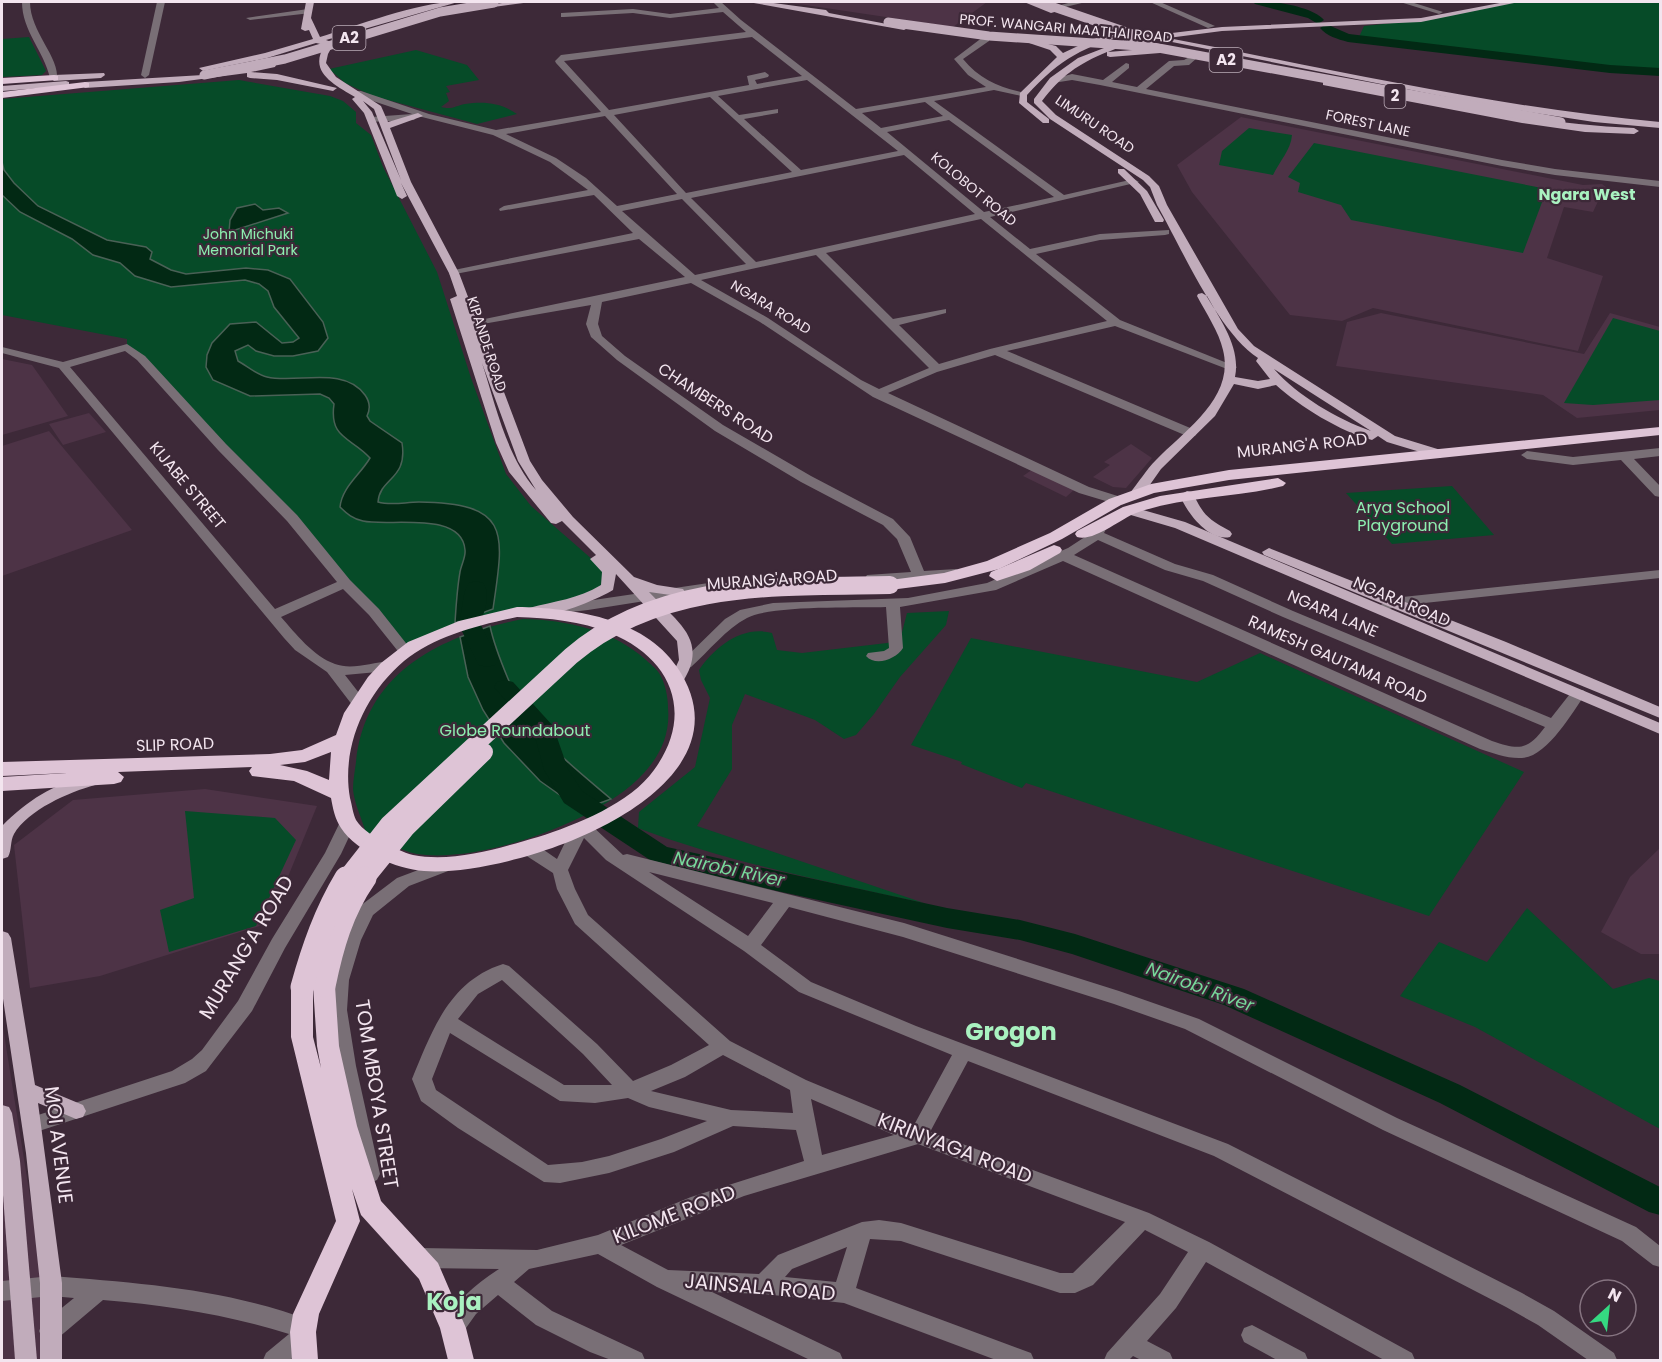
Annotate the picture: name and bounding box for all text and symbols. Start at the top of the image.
street label: PROF. WANGARI MAATHAI ROAD [959,9,1174,47]
road number: A2 [332,26,366,50]
road number: A2 [1210,48,1242,72]
road number: 2 [1384,84,1406,108]
street label: LIMURU ROAD [1051,90,1139,158]
street label: FOREST LANE [1324,104,1412,142]
street label: KOLOBOT ROAD [927,147,1021,231]
district label: Ngara West [1539,183,1635,206]
park label: John Michuki Memorial Park [198,224,298,260]
street label: NGARA ROAD [727,275,815,339]
street label: KIPANDE ROAD [462,294,512,394]
street label: CHAMBERS ROAD [653,357,778,449]
street label: MURANG'A ROAD [1236,427,1368,464]
street label: KIJABE STREET [144,437,231,534]
park label: Arya School Playground [1356,496,1450,537]
street label: MURANG'A ROAD [706,563,838,596]
street label: NGARA ROAD [1350,571,1454,632]
street label: NGARA LANE [1284,584,1382,643]
street label: RAMESH GAUTAMA ROAD [1245,610,1431,709]
park label: Globe Roundabout [440,719,591,742]
street label: SLIP ROAD [136,732,214,757]
water label: Nairobi River [671,845,788,893]
street label: MURANG'A ROAD [192,870,300,1024]
water label: Nairobi River [1143,955,1259,1018]
street label: TOM MBOYA STREET [348,998,406,1191]
district label: Grogon [965,1015,1057,1048]
street label: MOI AVENUE [38,1085,80,1205]
street label: KIRINYAGA ROAD [874,1106,1036,1190]
street label: KILOME ROAD [608,1178,740,1250]
street label: JAINSALA ROAD [683,1266,837,1308]
north arrow [1578,1278,1638,1338]
text: N [1604,1282,1625,1308]
district label: Koja [426,1285,482,1318]

